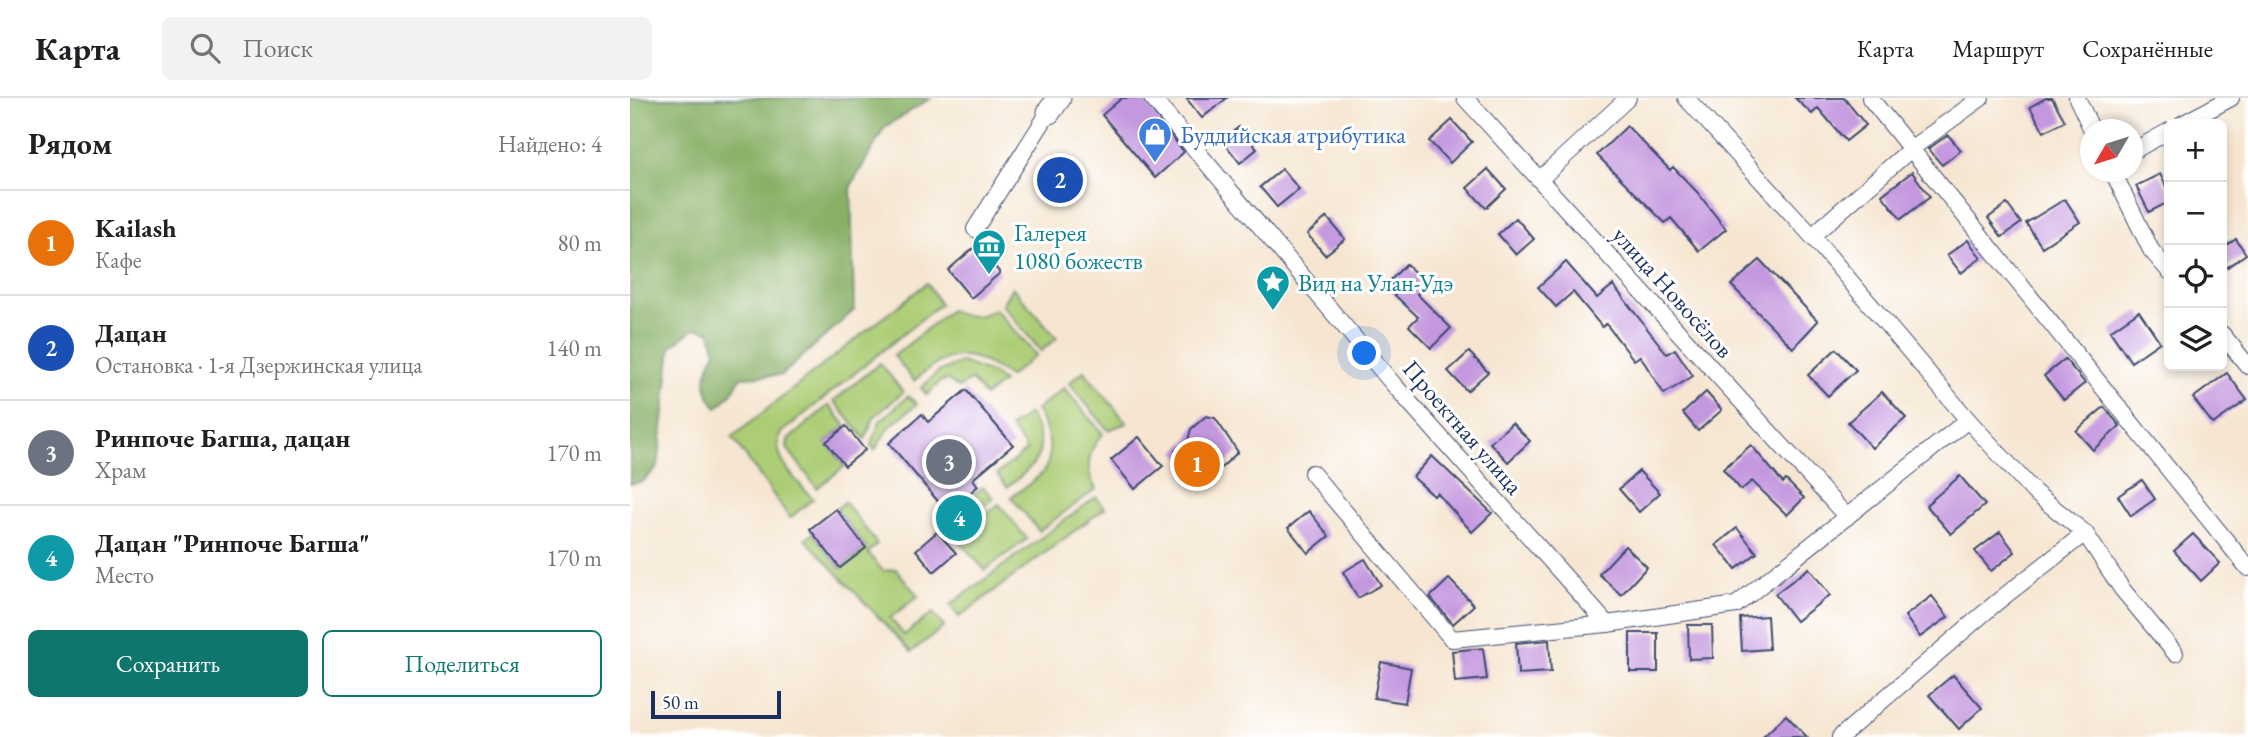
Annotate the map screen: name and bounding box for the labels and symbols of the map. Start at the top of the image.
shop icon: Буддийская атрибутика [1136,115,1174,164]
place label: Буддийская атрибутика [1180,119,1406,150]
north arrow [2080,119,2143,182]
pin: 2 [1037,154,1083,206]
place label: Галерея 1080 божеств [1014,217,1143,276]
street label: улица Новосёлов [1606,220,1740,364]
museum icon: Галерея 1080 божеств [970,227,1008,276]
place icon: Вид на Улан-Удэ [1254,263,1292,312]
place label: Вид на Улан-Удэ [1298,267,1453,298]
your location [1347,336,1381,370]
street label: Проектная улица [1396,353,1530,501]
pin: 3 [926,436,972,488]
pin: 1 [1174,438,1220,490]
pin: 4 [936,492,982,544]
scale bar [651,688,780,720]

